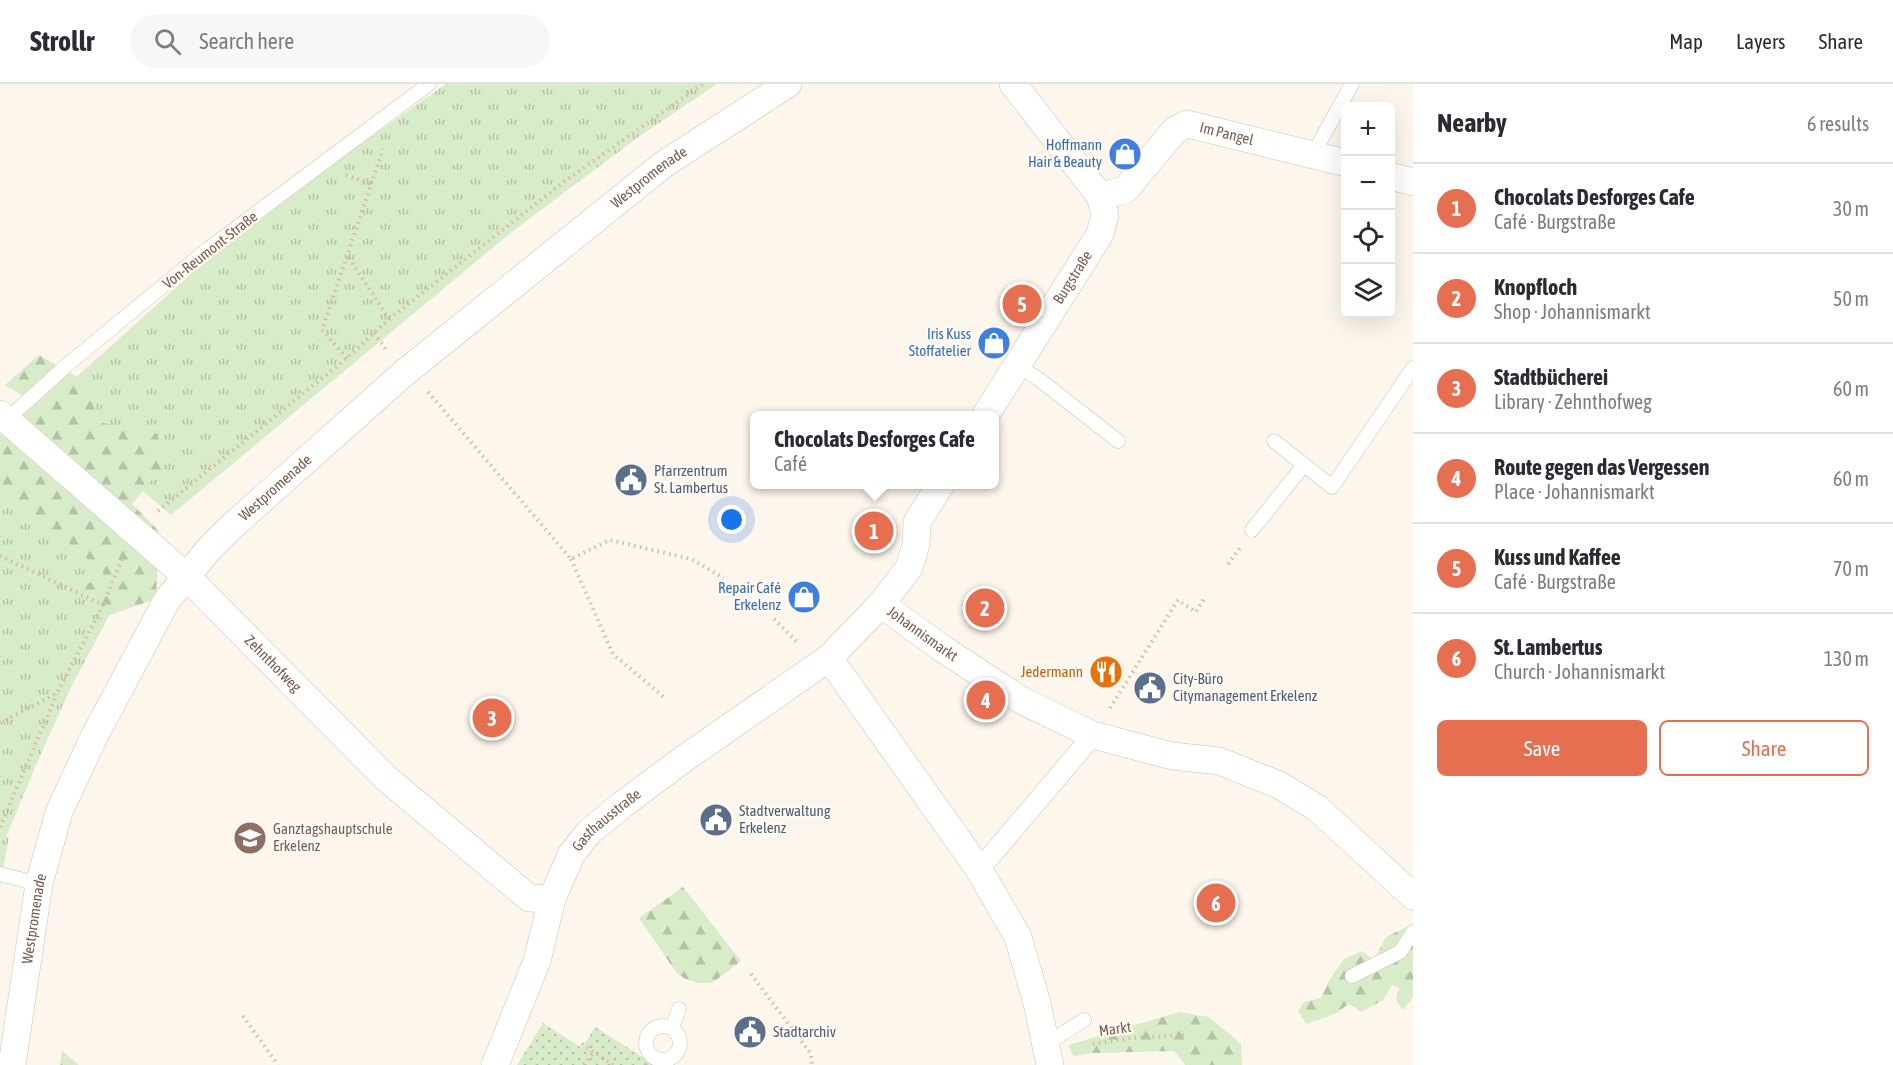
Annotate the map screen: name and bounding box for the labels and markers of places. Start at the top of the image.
place label: Hoffmann Hair & Beauty [1028,136,1102,170]
shop icon: Hoffmann Hair & Beauty [1107,136,1143,172]
pin: 5 [1002,282,1042,326]
place label: Iris Kuss Stoffatelier [909,325,972,359]
shop icon: Iris Kuss Stoffatelier [976,325,1012,361]
public building icon: Pfarrzentrum St. Lambertus [613,462,649,498]
place label: Pfarrzentrum St. Lambertus [654,462,728,496]
pin: 1 [854,508,894,554]
place label: Repair Café Erkelenz [718,579,782,613]
shop icon: Repair Café Erkelenz [786,579,822,615]
pin: 2 [966,586,1004,630]
restaurant icon: Jedermann [1088,654,1124,690]
place label: Jedermann [1021,663,1083,680]
public building icon: City-Büro Citymanagement Erkelenz [1132,670,1168,706]
place label: City-Büro Citymanagement Erkelenz [1173,670,1318,704]
pin: 4 [966,678,1006,722]
pin: 3 [472,696,512,740]
public building icon: Stadtverwaltung Erkelenz [698,802,734,838]
place label: Stadtverwaltung Erkelenz [739,802,831,836]
school or university icon: Ganztagshauptschule Erkelenz [232,820,268,856]
place label: Ganztagshauptschule Erkelenz [273,820,393,854]
pin: 6 [1196,880,1236,926]
public building icon: Stadtarchiv [732,1014,768,1050]
place label: Stadtarchiv [773,1023,836,1040]

